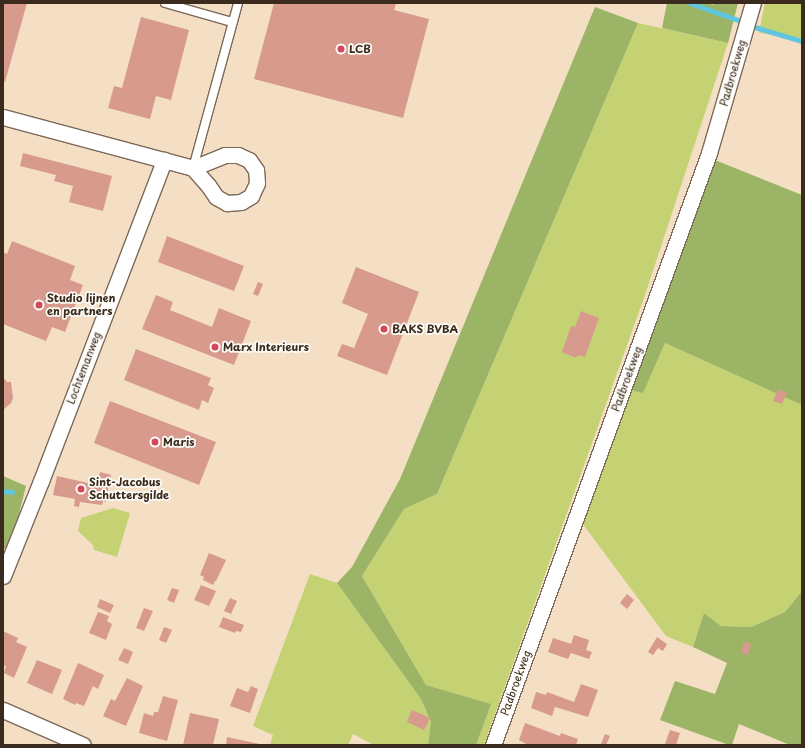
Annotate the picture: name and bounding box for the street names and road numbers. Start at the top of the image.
street label: Padbroekweg [717,38,749,108]
street label: Lochtemanweg [64,330,104,406]
street label: Padbroekweg [609,345,645,413]
street label: Padbroekweg [498,649,534,717]

